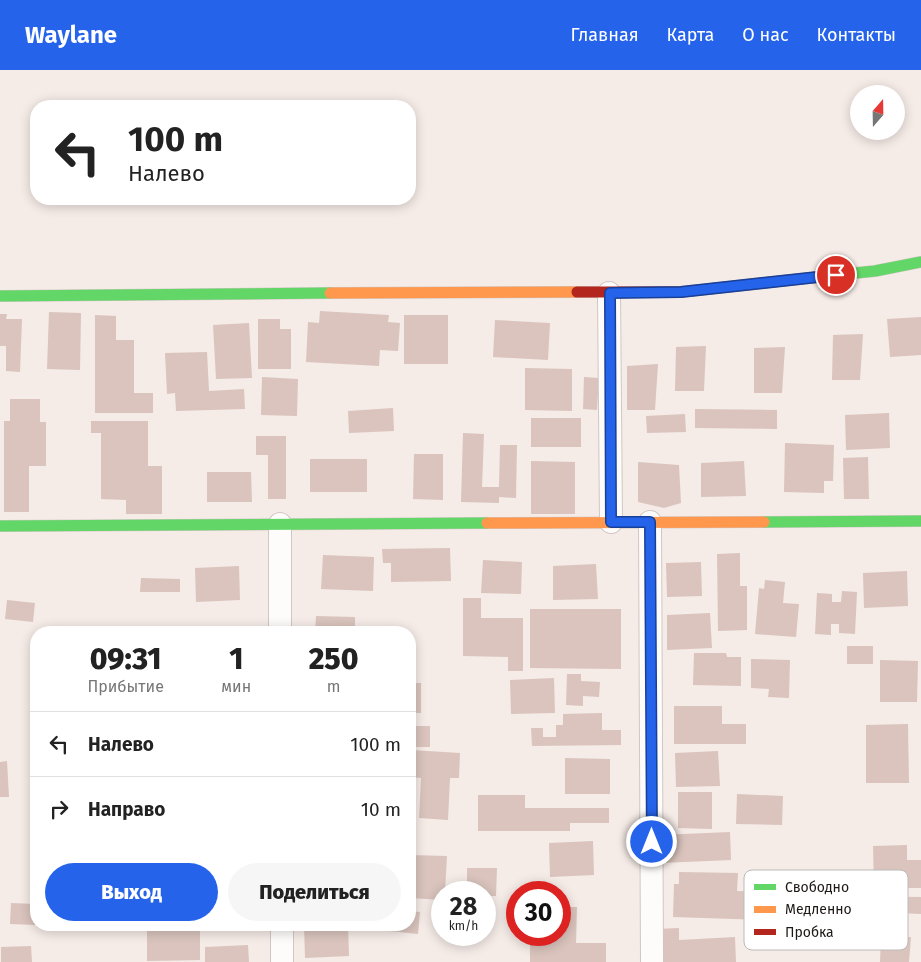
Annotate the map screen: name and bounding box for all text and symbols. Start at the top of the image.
text: Waylane [25,21,117,49]
text: Главная [571,24,639,46]
text: Карта [667,24,714,46]
text: О нас [742,24,789,46]
text: Контакты [817,24,896,46]
north arrow [850,85,905,140]
map controls [850,85,905,140]
text: 100 m [128,118,223,160]
icon: left [45,120,110,185]
text: Налево [128,160,205,187]
pin [815,254,857,296]
icon: arrive [822,261,850,289]
text: 09:31 [90,641,162,677]
text: 1 [229,641,243,677]
text: 250 [309,641,359,677]
text: Прибытие [87,677,164,696]
text: мин [221,677,251,696]
text: m [327,677,340,696]
icon: left [45,730,73,758]
text: Налево [88,733,154,756]
text: 100 m [350,733,401,756]
icon: right [45,795,73,823]
text: Направо [88,798,165,821]
text: 10 m [361,798,401,821]
position arrow [625,815,677,867]
button: Выход [45,863,218,921]
button: Поделиться [228,863,401,921]
legend [744,870,908,950]
text: Свободно [785,879,849,896]
speed limit sign: 30 [506,881,571,946]
text: 28 [450,892,477,922]
text: Медленно [785,901,852,918]
text: km/h [449,919,478,933]
text: Пробка [785,924,834,941]

